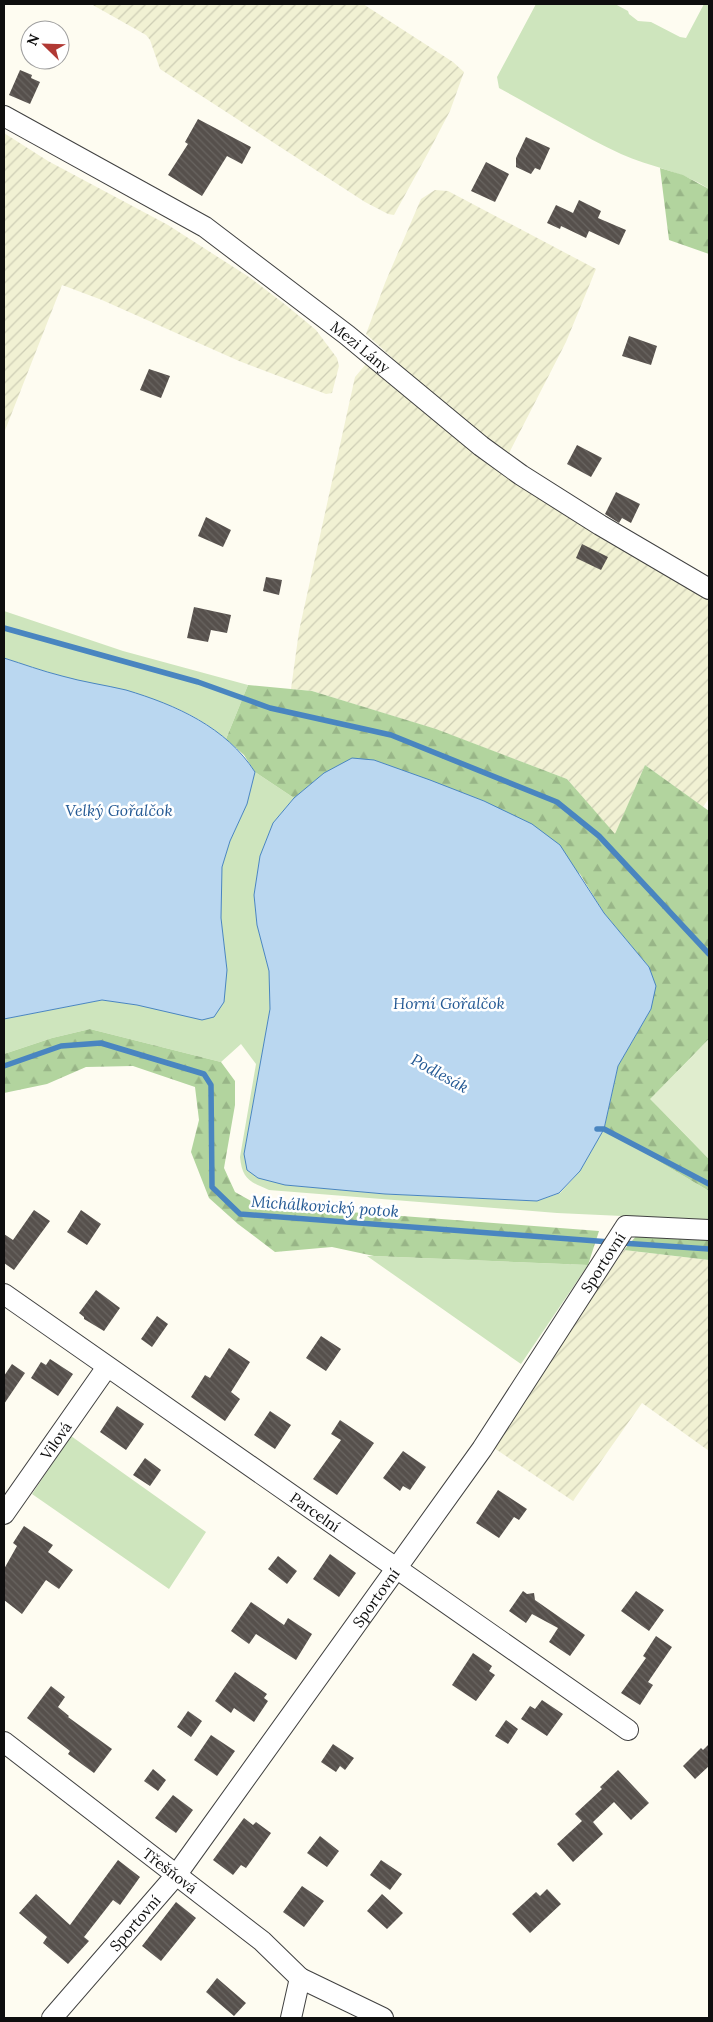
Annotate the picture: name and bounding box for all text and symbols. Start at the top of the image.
north arrow [20,20,70,70]
text: N [23,31,44,48]
street label: Mezi Lány [327,317,394,377]
water label: Velký Gořalčok [65,800,173,820]
water label: Horní Gořalčok [393,993,505,1013]
water label: Podlesák [408,1049,472,1097]
water label: Michálkovický potok [250,1191,400,1221]
street label: Sportovní [576,1229,629,1296]
street label: Vilová [35,1418,76,1464]
street label: Parcelní [287,1488,344,1536]
street label: Sportovní [348,1564,403,1631]
street label: Třešňová [139,1843,202,1897]
street label: Sportovní [105,1891,164,1955]

